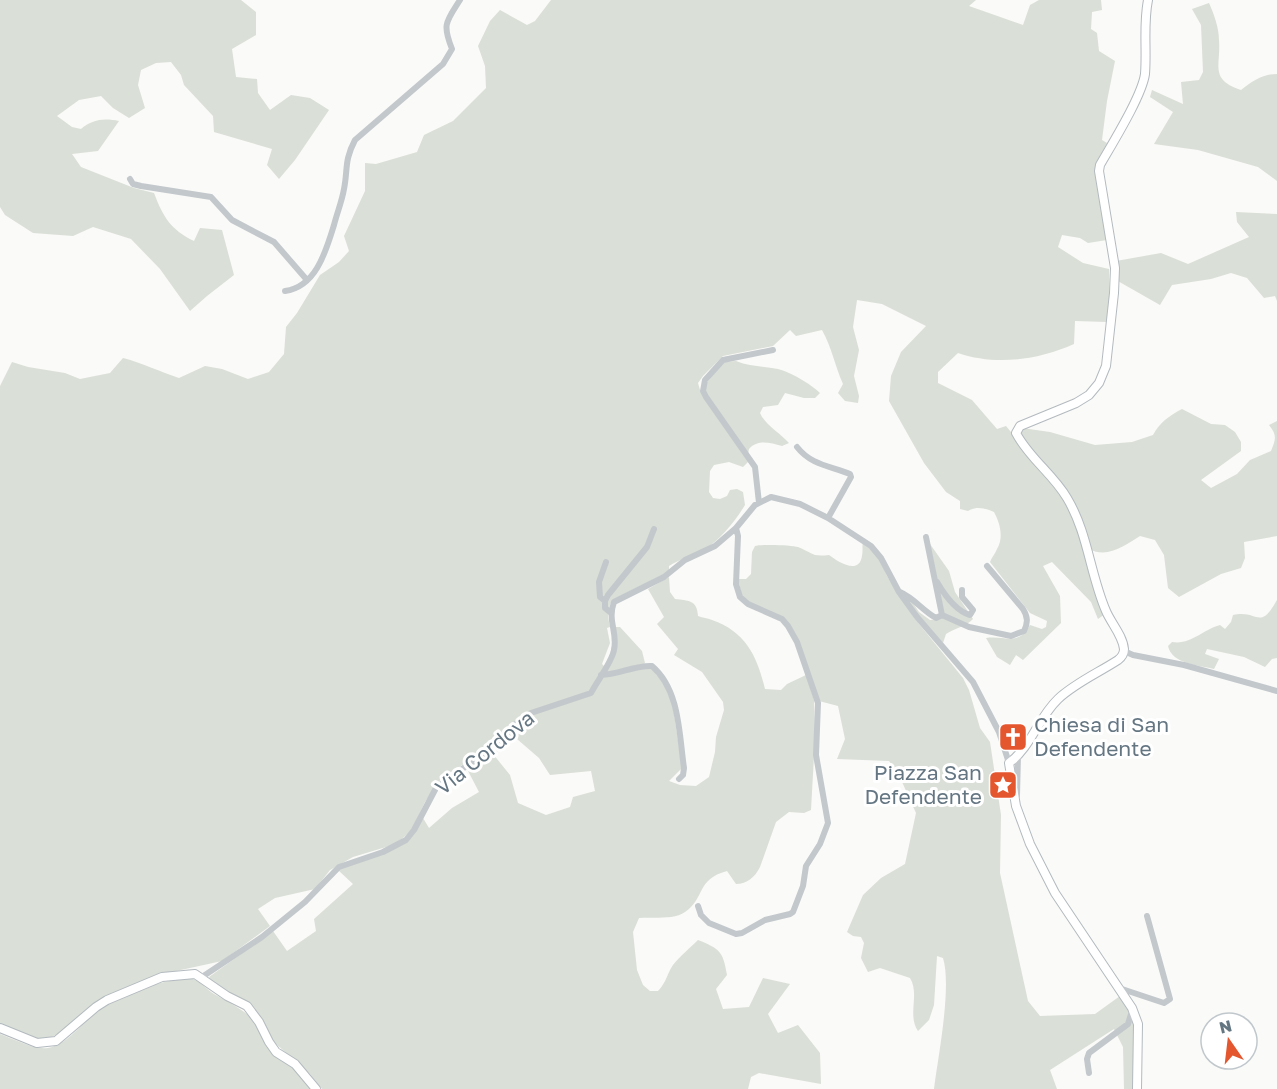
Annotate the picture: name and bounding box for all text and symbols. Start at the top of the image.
street label: Via Cordova [430,704,539,800]
place label: Chiesa di San Defendente [1034,711,1169,761]
church icon: Chiesa di San Defendente [997,721,1029,753]
place label: Piazza San Defendente [864,759,982,809]
place icon: Piazza San Defendente [987,769,1019,801]
north arrow [1199,1011,1259,1071]
text: N [1217,1015,1234,1038]

